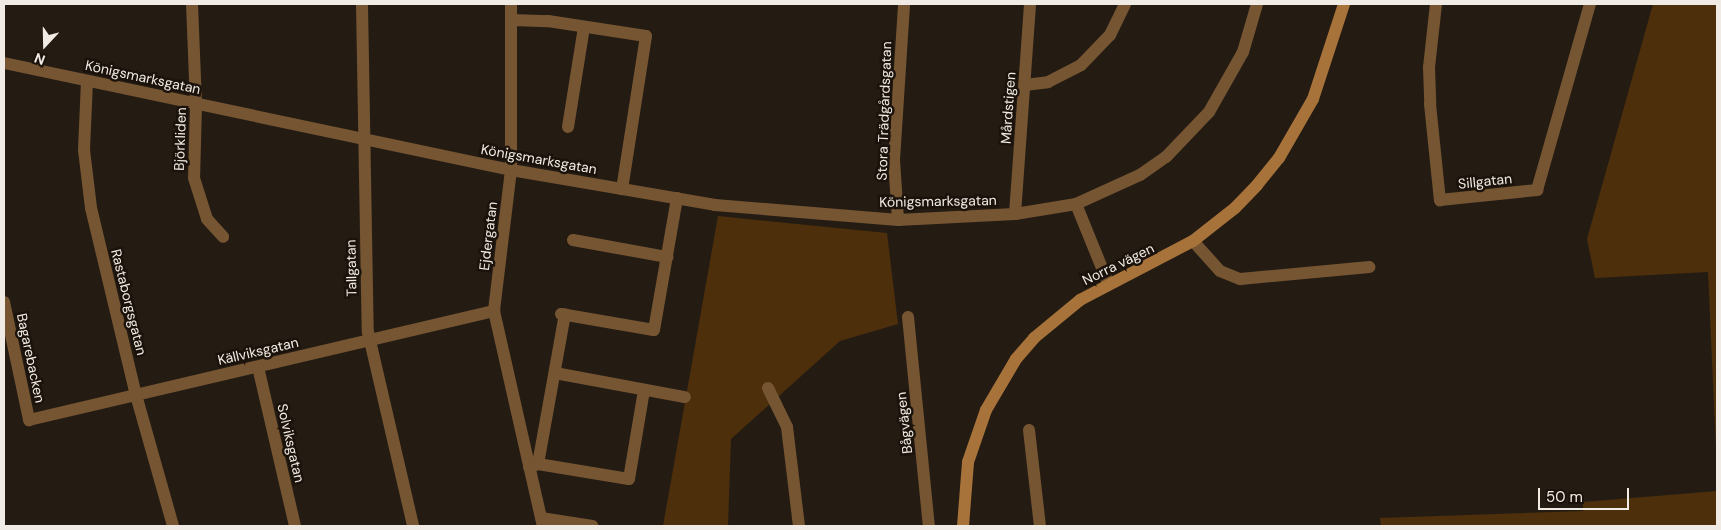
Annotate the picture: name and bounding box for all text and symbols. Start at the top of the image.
north arrow [20,20,70,70]
street label: Stora Trädgårdsgatan [873,41,895,181]
text: N [32,49,48,69]
street label: Königsmarksgatan [84,57,202,97]
street label: Mårdstigen [997,71,1019,145]
street label: Björkliden [170,107,190,171]
street label: Königsmarksgatan [480,141,598,177]
street label: Sillgatan [1457,170,1513,192]
street label: Königsmarksgatan [879,192,997,210]
street label: Ejdergatan [475,201,501,271]
street label: Tallgatan [342,239,360,297]
street label: Norra vägen [1079,239,1157,289]
street label: Rastaborgsgatan [108,247,150,357]
street label: Bagarebacken [13,312,49,404]
street label: Källviksgatan [216,334,300,368]
street label: Bågvägen [892,391,916,455]
street label: Solviksgatan [274,402,308,484]
scale bar [1541,478,1632,510]
text: 50 m [1546,487,1583,507]

